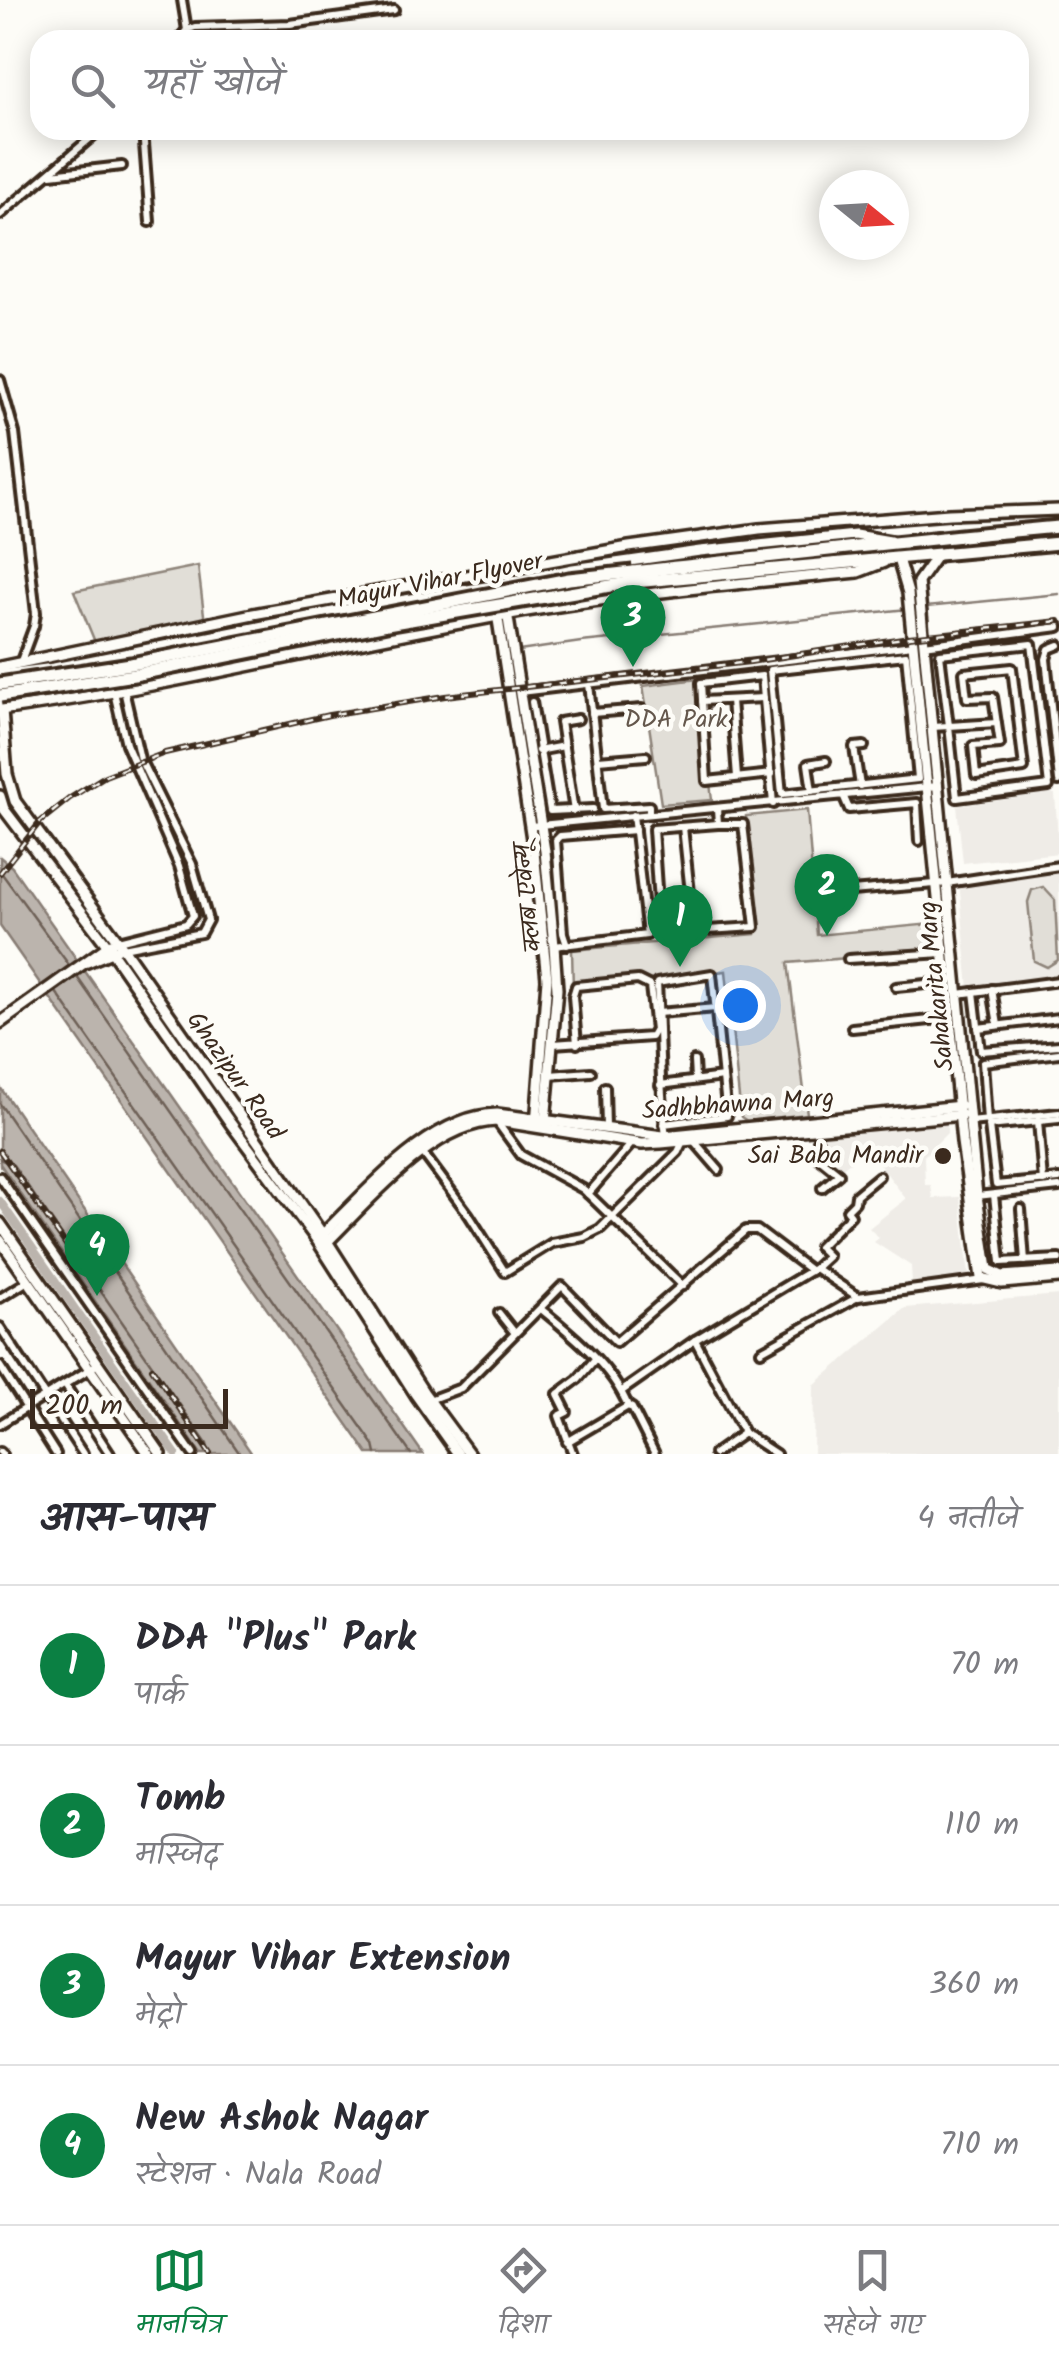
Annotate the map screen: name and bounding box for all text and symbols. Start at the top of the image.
search box [30,30,1029,140]
text: यहाँ खोजें [145,55,282,115]
icon: search [65,58,120,113]
north arrow [819,170,909,260]
street label: Mayur Vihar Flyover [334,541,548,621]
pin: 3 [600,584,666,667]
park label: DDA Park [625,700,728,740]
street label: क्लब एवेन्यू [502,837,554,954]
pin: 2 [794,854,860,936]
pin: 1 [648,884,712,967]
street label: Sahakarita Marg [908,899,966,1073]
your location [715,980,766,1031]
street label: Ghazipur Road [176,1003,295,1150]
street label: Sadhbhawna Marg [641,1078,835,1132]
place label: Sai Baba Mandir [748,1136,925,1176]
marker: Sai Baba Mandir [932,1145,954,1167]
pin: 4 [64,1214,130,1296]
scale bar [30,1384,228,1428]
text: 200 m [45,1384,123,1429]
text: आस-पास [40,1486,209,1553]
text: 4 नतीजे [917,1494,1019,1545]
text: DDA "Plus" Park [135,1610,416,1670]
text: 1 [68,1640,77,1691]
text: 70 m [950,1640,1019,1691]
text: पार्क [135,1670,186,1721]
text: Tomb [135,1770,226,1830]
text: 2 [63,1800,82,1851]
text: 110 m [945,1800,1019,1851]
text: मस्जिद [135,1830,219,1881]
text: Mayur Vihar Extension [135,1930,511,1990]
text: 3 [64,1960,81,2011]
text: 360 m [929,1960,1019,2011]
text: मेट्रो [135,1990,183,2041]
text: New Ashok Nagar [135,2090,428,2150]
text: 4 [64,2120,81,2171]
text: 710 m [940,2120,1019,2171]
text: स्टेशन · Nala Road [135,2150,381,2201]
tab: मानचित्र [136,2243,223,2348]
tab: दिशा [496,2243,551,2348]
tab: सहेजे गए [823,2243,923,2348]

